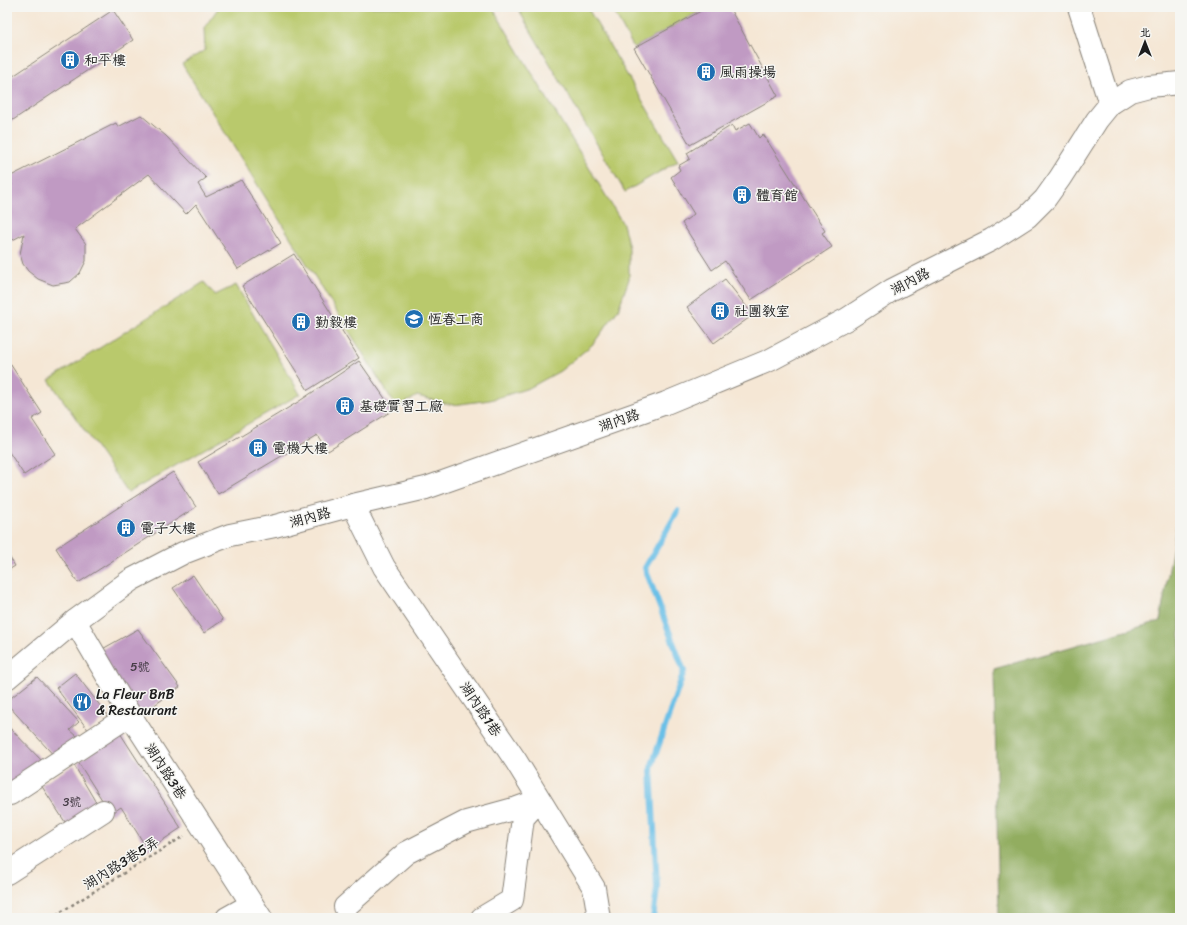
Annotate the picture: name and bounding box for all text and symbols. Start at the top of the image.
north arrow [1125,22,1165,62]
text: 北 [1140,23,1151,42]
place label: 和平樓 [84,48,126,73]
building icon: 和平樓 [59,49,81,71]
place label: 風雨操場 [720,60,776,85]
building icon: 風雨操場 [695,61,717,83]
place label: 體育館 [756,183,798,208]
building icon: 體育館 [731,184,753,206]
street label: 湖內路 [886,261,935,302]
place label: 社團教室 [734,299,790,324]
building icon: 社團教室 [709,300,731,322]
place label: 恆春工商 [428,307,484,332]
school or university icon: 恆春工商 [403,308,425,330]
place label: 勤毅樓 [315,310,357,335]
building icon: 勤毅樓 [290,311,312,333]
place label: 基礎實習工廠 [359,394,443,419]
building icon: 基礎實習工廠 [334,395,356,417]
street label: 湖內路 [595,402,643,439]
place label: 電機大樓 [272,436,328,461]
building icon: 電機大樓 [247,437,269,459]
street label: 湖內路 [287,500,334,535]
place label: 電子大樓 [140,516,196,541]
building icon: 電子大樓 [115,517,137,539]
house number: 5號 [130,656,150,678]
street label: 湖內路1巷 [453,677,509,743]
place label: La Fleur BnB & Restaurant [96,682,178,723]
restaurant icon: La Fleur BnB & Restaurant [71,691,93,713]
street label: 湖內路3巷 [138,738,194,806]
house number: 3號 [63,791,81,813]
street label: 湖內路3巷5弄 [78,830,164,897]

